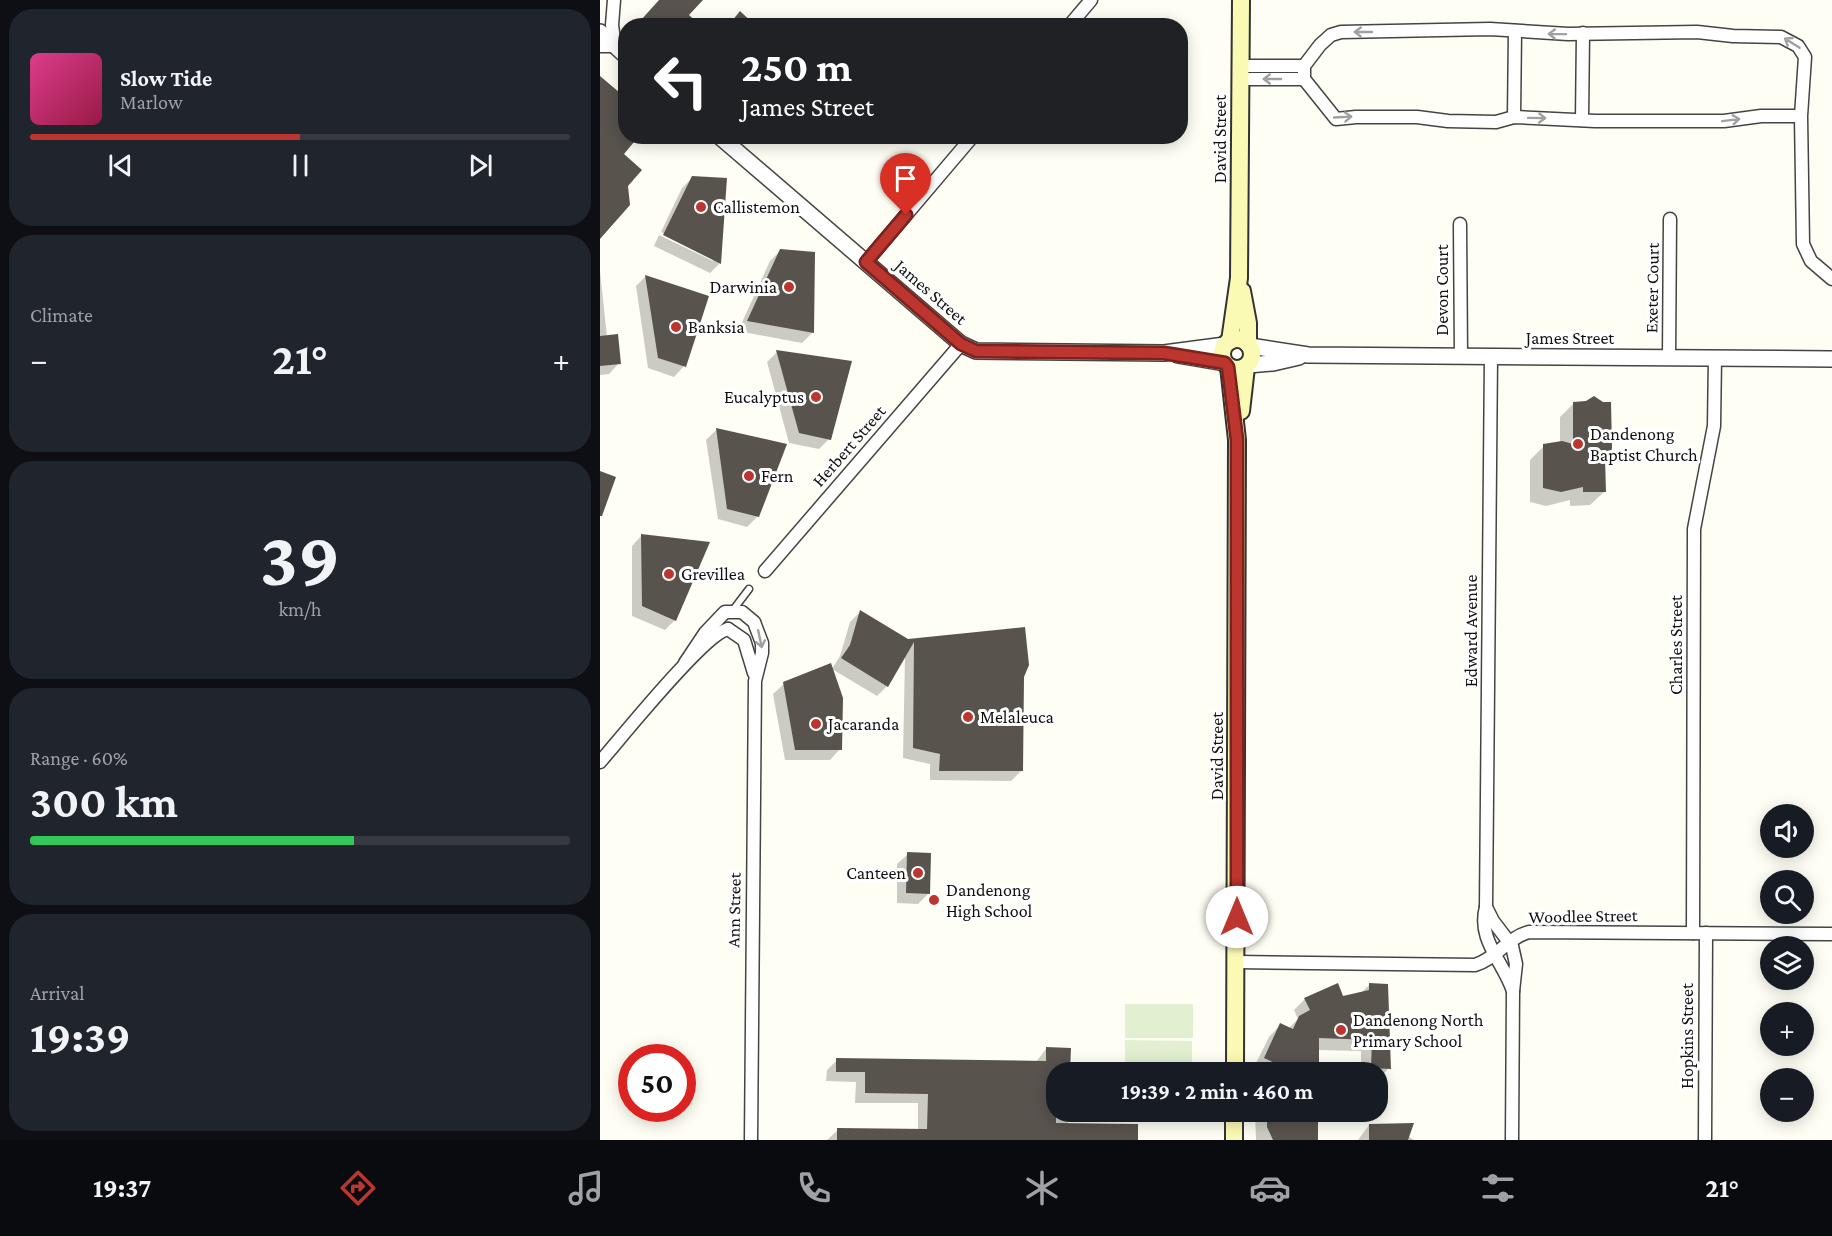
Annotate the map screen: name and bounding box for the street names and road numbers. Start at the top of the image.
street label: David Street [1210,94,1230,183]
street label: Exeter Court [1641,242,1663,333]
street label: Devon Court [1432,243,1452,336]
street label: James Street [889,254,972,329]
street label: James Street [1524,328,1615,348]
street label: Herbert Street [808,401,890,491]
street label: Edward Avenue [1461,575,1481,687]
street label: Charles Street [1666,594,1686,695]
street label: David Street [1207,711,1227,800]
street label: Ann Street [723,871,745,948]
street label: Woodlee Street [1528,905,1639,927]
street label: Hopkins Street [1677,982,1697,1089]

